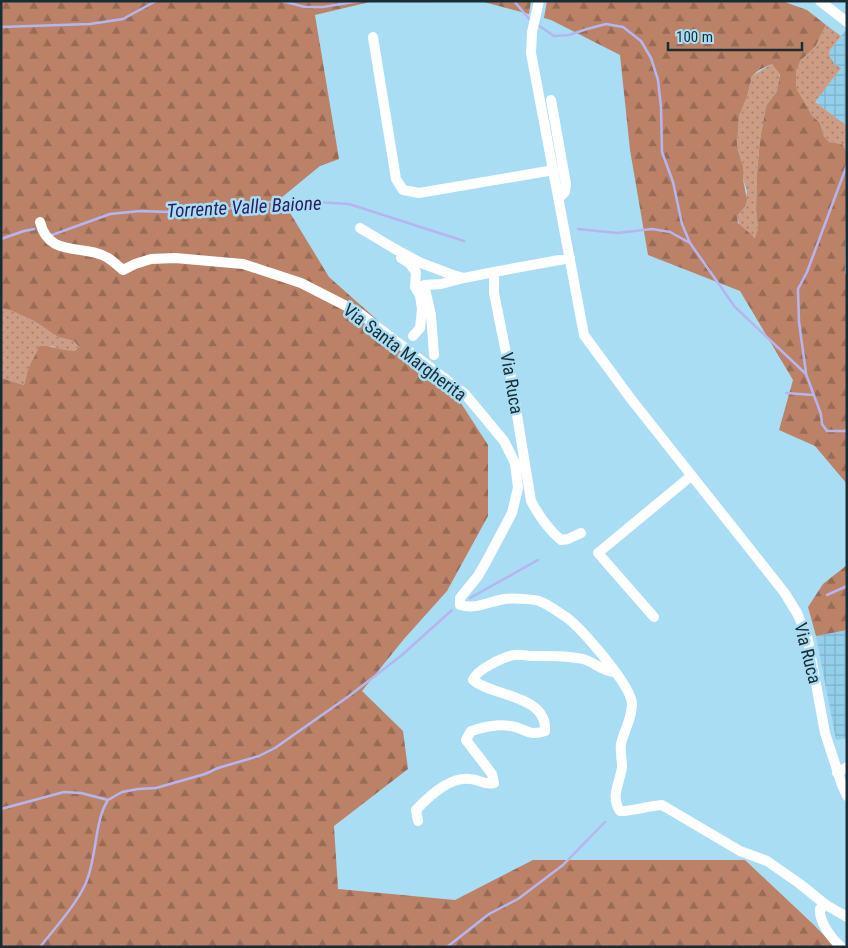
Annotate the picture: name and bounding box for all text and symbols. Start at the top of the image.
scale bar [668,20,802,52]
text: 100 m [676,28,713,46]
water label: Torrente Valle Baione [166,191,322,223]
street label: Via Santa Margherita [339,299,471,405]
street label: Via Ruca [496,351,528,415]
street label: Via Ruca [790,620,826,686]

